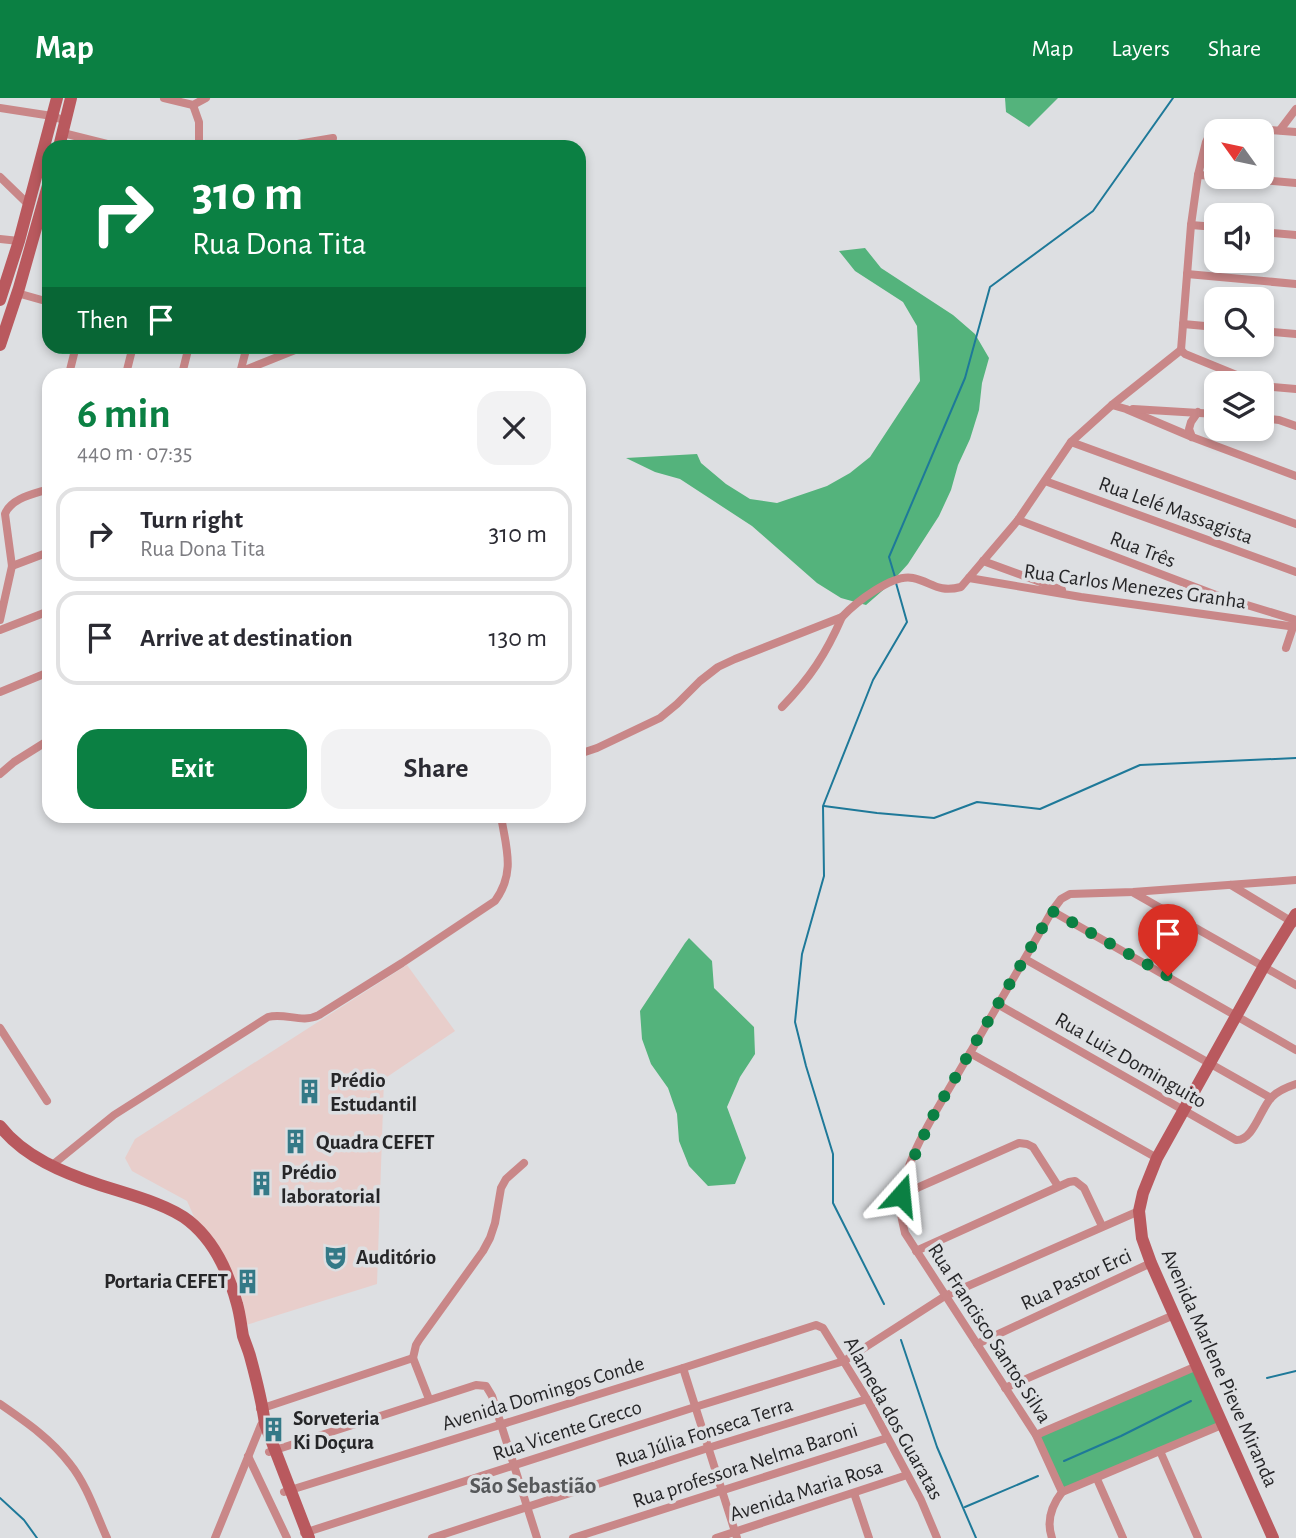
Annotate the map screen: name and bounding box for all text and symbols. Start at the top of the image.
text: Map [35,32,94,65]
text: Map [1031,37,1073,61]
text: Layers [1111,37,1170,61]
text: Share [1208,37,1261,61]
north arrow [1204,119,1274,189]
map controls [1204,119,1274,441]
icon: right [77,168,168,259]
text: 310 m [192,170,303,219]
button: sound [1204,203,1274,273]
text: Rua Dona Tita [192,228,367,260]
button: search [1204,287,1274,357]
icon: arrive [142,301,180,339]
text: Then [77,307,128,333]
button: layers [1204,371,1274,441]
button: close [477,391,551,465]
text: 6 min [77,393,171,435]
text: 440 m · 07:35 [77,442,192,465]
street label: Rua Lelé Massagista [1096,473,1256,548]
text: Turn right [140,507,243,533]
icon: right [81,515,119,553]
text: 310 m [489,521,547,547]
street label: Rua Três [1107,527,1178,572]
text: Rua Dona Tita [140,538,265,561]
street label: Rua Carlos Menezes Granha [1022,560,1248,613]
icon: arrive [81,619,119,657]
text: Arrive at destination [140,625,353,651]
text: 130 m [489,625,547,651]
button: Exit [77,729,307,809]
button: Share [321,729,551,809]
pin [1138,904,1198,976]
icon: arrive [1149,915,1187,953]
street label: Rua Luiz Dominguito [1052,1009,1210,1112]
place label: Prédio Estudantil [330,1070,417,1115]
building icon: Prédio Estudantil [296,1078,324,1106]
building icon: Quadra CEFET [282,1128,310,1156]
place label: Quadra CEFET [316,1132,435,1154]
position arrow [864,1158,938,1232]
place label: Prédio laboratorial [281,1162,381,1207]
building icon: Prédio laboratorial [247,1170,275,1198]
street label: Rua Francisco Santos Silva [924,1240,1056,1427]
theatre icon: Auditório [322,1243,350,1271]
street label: Rua Pastor Erci [1018,1245,1135,1314]
street label: Avenida Marlene Pieve Miranda [1157,1246,1282,1491]
place label: Auditório [356,1247,436,1268]
building icon: Portaria CEFET [234,1267,262,1295]
place label: Portaria CEFET [104,1271,228,1292]
street label: Alameda dos Guaratas [840,1333,947,1503]
street label: Avenida Domingos Conde [440,1353,647,1434]
street label: Rua Júlia Fonseca Terra [613,1394,796,1471]
street label: Rua Vicente Grecco [490,1396,644,1464]
place label: Sorveteria Ki Doçura [293,1408,380,1453]
building icon: Sorveteria Ki Doçura [259,1416,287,1444]
street label: Rua professora Nelma Baroni [630,1419,860,1512]
street label: Avenida Maria Rosa [727,1456,886,1525]
district label: São Sebastião [470,1475,596,1498]

